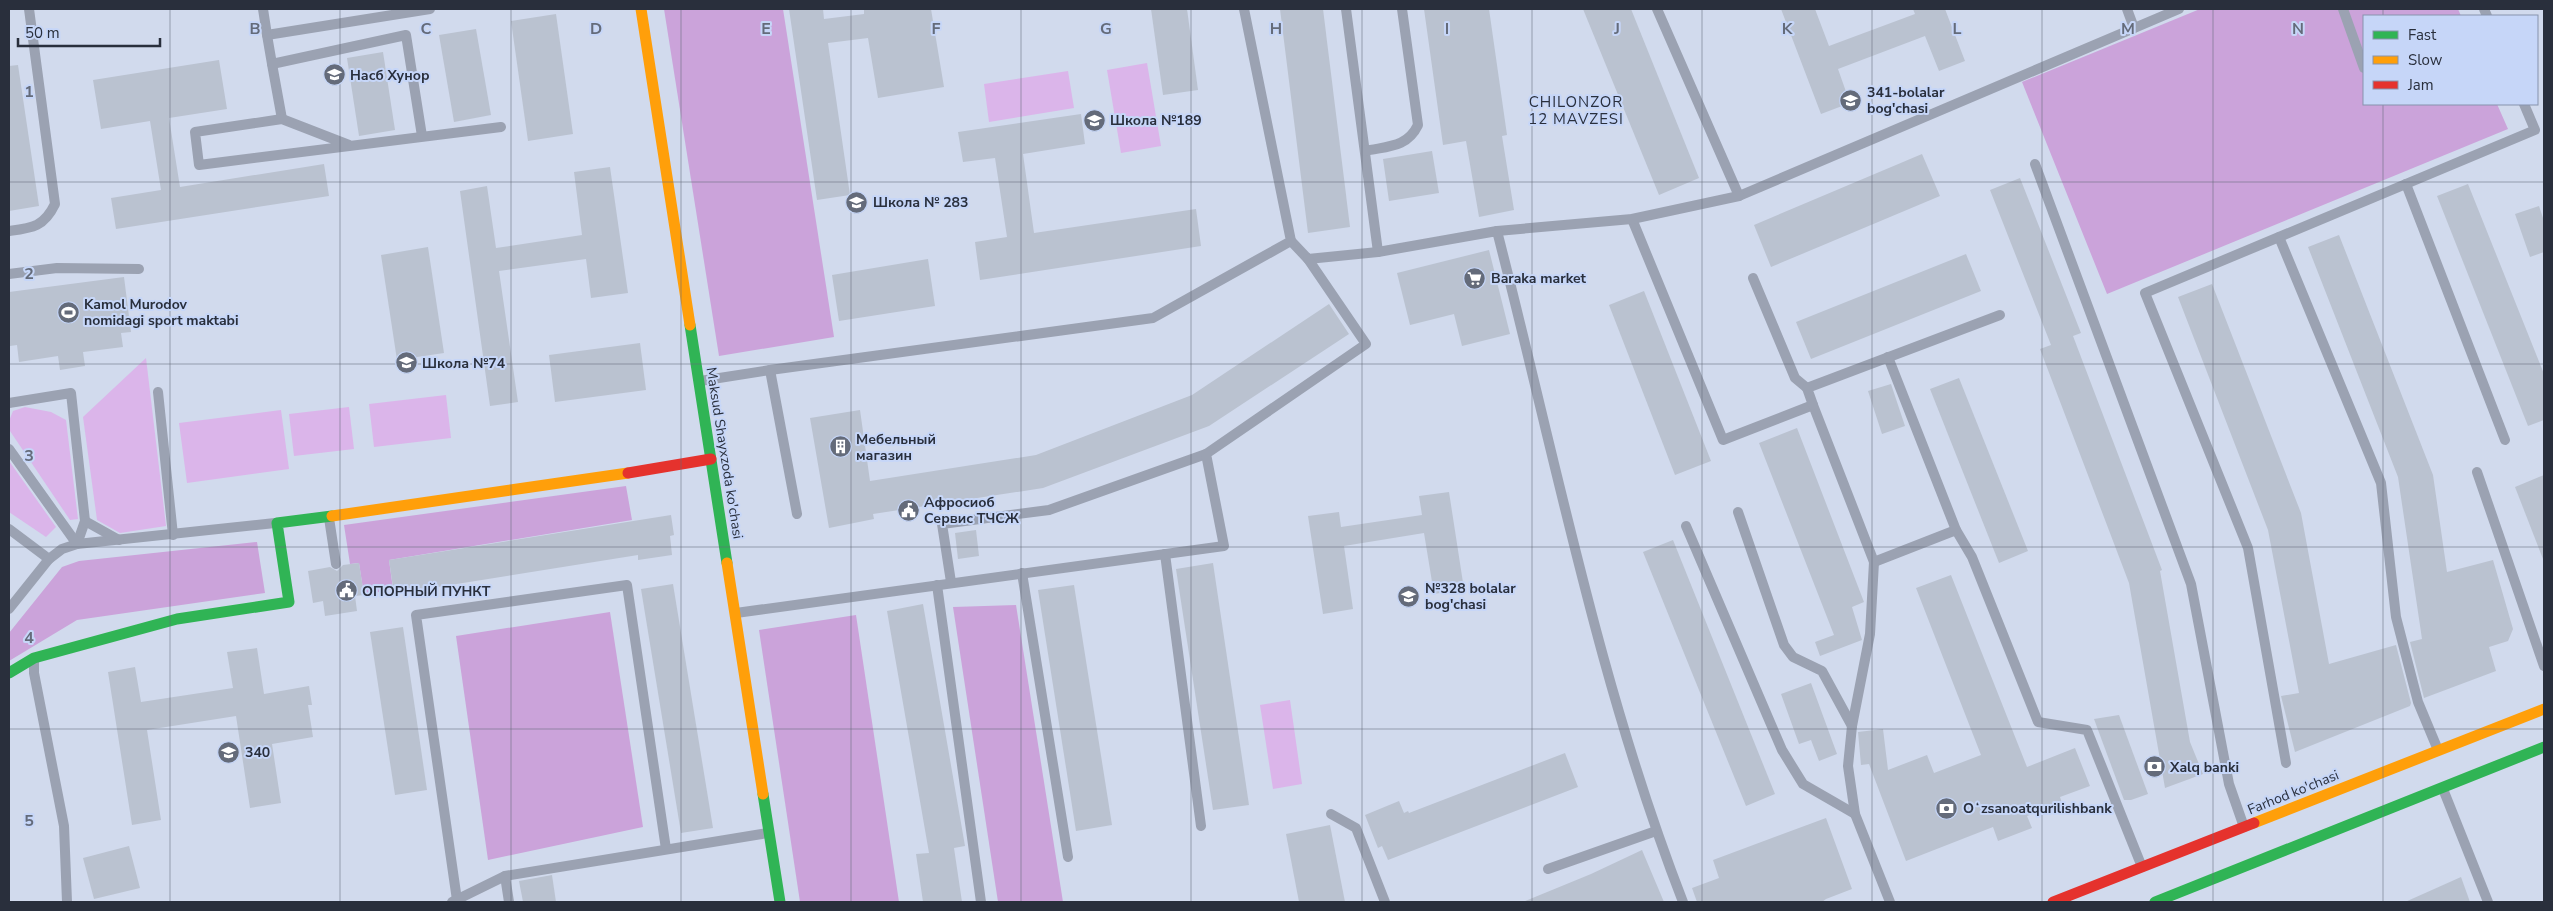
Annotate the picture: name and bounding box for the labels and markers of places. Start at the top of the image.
school or university icon: Насб Хунор [322,63,346,87]
place label: Насб Хунор [350,66,430,85]
place label: 341-bolalar bog'chasi [1867,83,1945,118]
school or university icon: 341-bolalar bog'chasi [1839,88,1863,112]
school or university icon: Школа №189 [1082,108,1106,132]
place label: Школа №189 [1110,111,1202,130]
school or university icon: Школа № 283 [845,190,869,214]
place label: Школа № 283 [873,193,968,212]
supermarket icon: Baraka market [1463,266,1487,290]
place label: Baraka market [1491,269,1587,288]
place label: Kamol Murodov nomidagi sport maktabi [84,295,239,330]
sports icon: Kamol Murodov nomidagi sport maktabi [56,300,80,324]
school or university icon: Школа №74 [394,351,418,375]
place label: Школа №74 [422,354,506,373]
place label: Мебельный магазин [856,430,936,465]
building icon: Мебельный магазин [828,435,852,459]
place label: Афросиоб Сервис ТЧСЖ [924,493,1020,528]
public building icon: Афросиоб Сервис ТЧСЖ [896,498,920,522]
public building icon: ОПОРНЫЙ ПУНКТ [334,579,358,603]
place label: №328 bolalar bog'chasi [1425,579,1516,614]
place label: ОПОРНЫЙ ПУНКТ [362,582,491,601]
school or university icon: №328 bolalar bog'chasi [1397,584,1421,608]
school or university icon: 340 [217,740,241,764]
place label: 340 [245,743,270,762]
bank icon: Xalq banki [2142,755,2166,779]
place label: Xalq banki [2169,758,2239,777]
bank icon: Oʻzsanoatqurilishbank [1935,796,1959,820]
place label: Oʻzsanoatqurilishbank [1963,799,2112,818]

